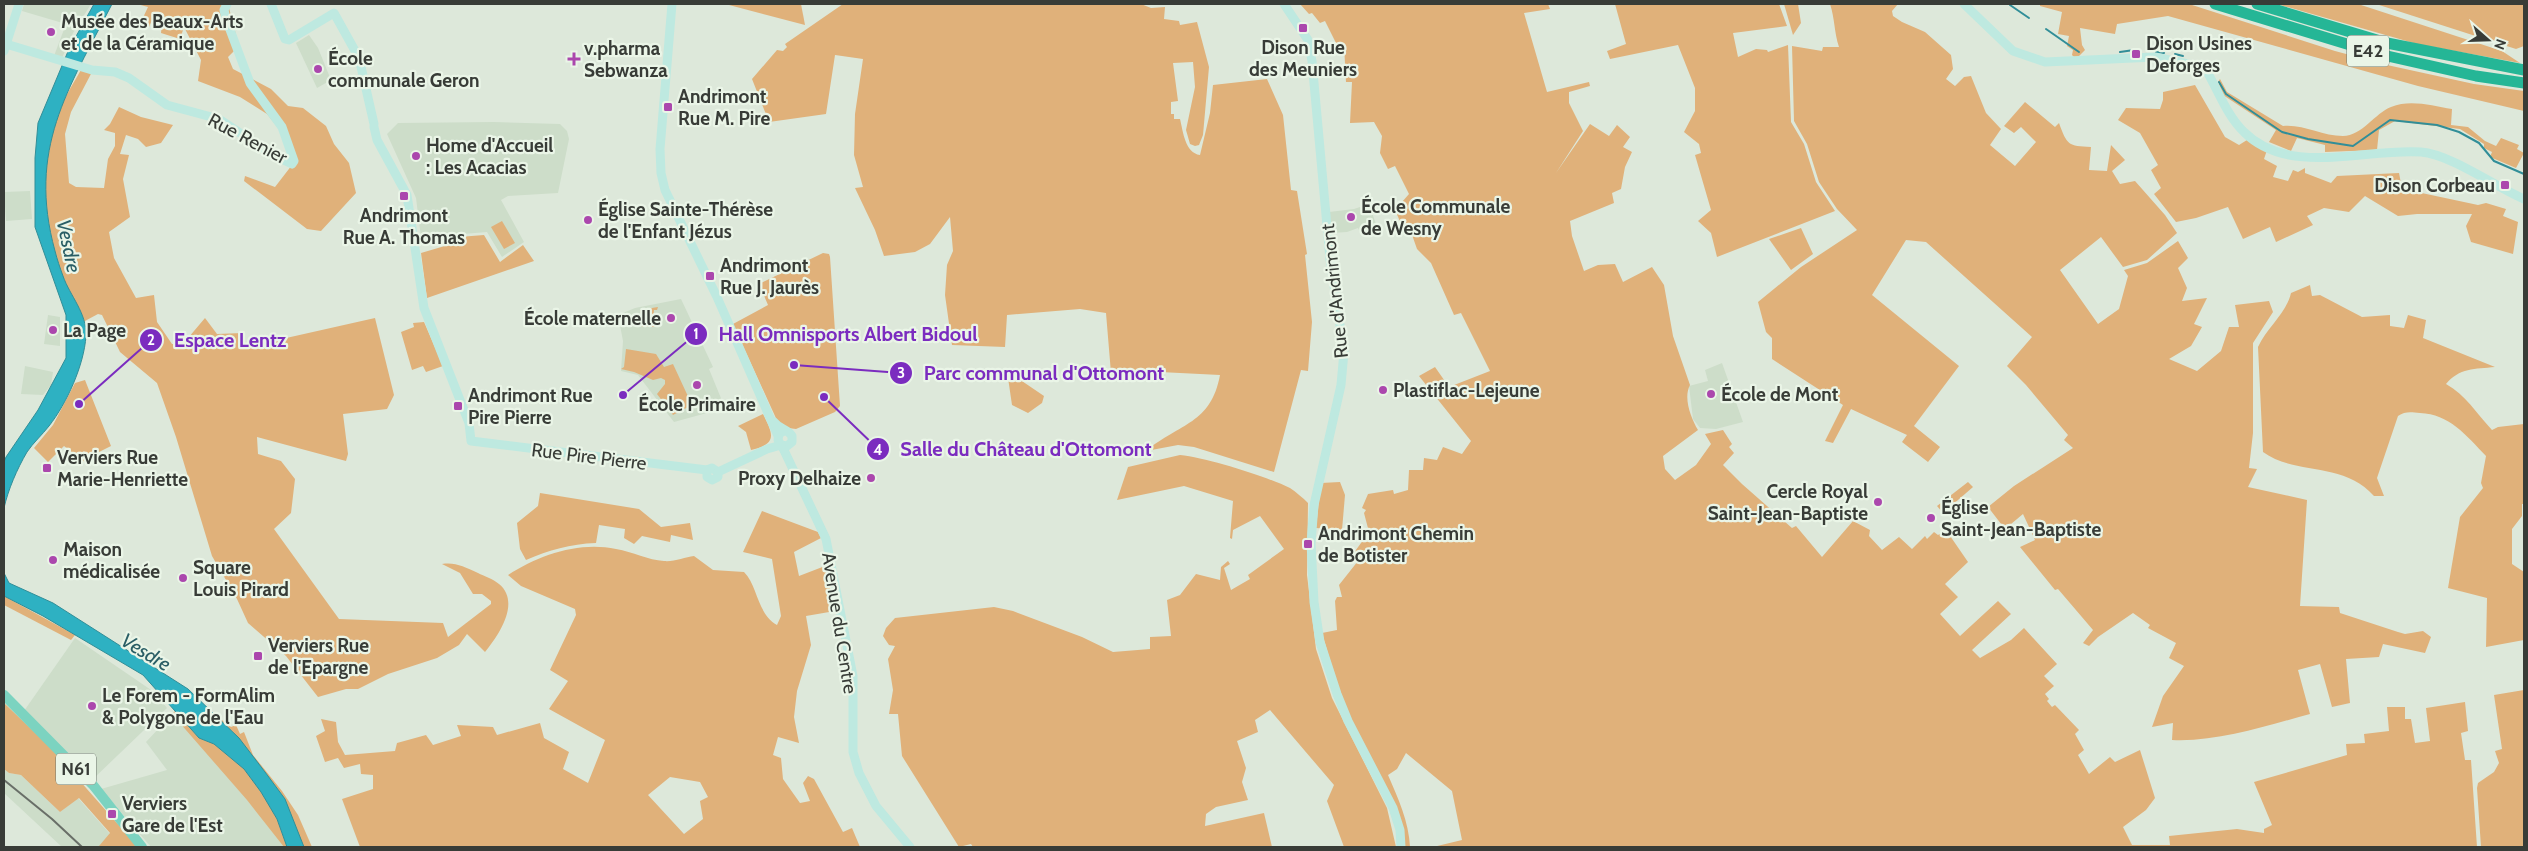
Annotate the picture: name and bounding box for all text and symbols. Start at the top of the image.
place label: Musée des Beaux-Arts et de la Céramique [61,10,243,55]
north arrow [2463,15,2513,65]
marker: Dison Rue des Meuniers [1297,22,1309,34]
marker: Musée des Beaux-Arts et de la Céramique [45,26,57,38]
place label: Dison Usines Deforges [2146,32,2252,77]
place label: Dison Rue des Meuniers [1249,36,1357,81]
road number: E42 [2347,36,2389,66]
place label: v.pharma Sebwanza [584,37,668,82]
text: N [2490,37,2510,52]
place label: École communale Geron [328,46,479,92]
marker: Dison Usines Deforges [2130,48,2142,60]
marker: v.pharma Sebwanza [568,53,580,65]
marker: École communale Geron [312,63,324,75]
place label: Andrimont Rue M. Pire [678,85,770,130]
marker: Andrimont Rue M. Pire [662,101,674,113]
street label: Rue Renier [204,108,291,169]
place label: Home d'Accueil : Les Acacias [426,134,553,179]
marker: Home d'Accueil : Les Acacias [410,150,422,162]
place label: Dison Corbeau [2374,174,2495,197]
marker: Dison Corbeau [2499,179,2511,191]
marker: Andrimont Rue A. Thomas [398,190,410,202]
place label: École Communale de Wesny [1361,194,1510,240]
place label: Église Sainte-Thérèse de l'Enfant Jézus [598,197,773,243]
place label: Andrimont Rue A. Thomas [343,204,465,249]
marker: École Communale de Wesny [1345,211,1357,223]
marker: Église Sainte-Thérèse de l'Enfant Jézus [582,214,594,226]
water label: Vesdre [52,217,86,275]
street label: Rue d'Andrimont [1316,222,1353,359]
place label: Andrimont Rue J. Jaurès [720,254,819,299]
marker: Andrimont Rue J. Jaurès [704,270,716,282]
place label: École maternelle [524,306,661,330]
marker: École maternelle [665,312,677,324]
callout: Hall Omnisports Albert Bidoul [683,316,987,351]
place label: La Page [63,319,126,342]
callout: Espace Lentz [139,322,296,357]
text: Hall Omnisports Albert Bidoul [719,322,978,346]
marker: La Page [47,324,59,336]
text: 1 [693,325,699,343]
text: Espace Lentz [174,328,287,352]
text: 2 [147,331,155,349]
callout: Parc communal d'Ottomont [889,356,1174,391]
text: Parc communal d'Ottomont [924,361,1164,385]
text: 3 [897,364,905,382]
marker: École Primaire [691,379,703,391]
place label: Plastiflac-Lejeune [1393,379,1540,402]
place label: École de Mont [1721,382,1839,406]
place label: Andrimont Rue Pire Pierre [468,384,593,429]
marker: Plastiflac-Lejeune [1377,384,1389,396]
marker: École de Mont [1705,388,1717,400]
place label: École Primaire [638,392,756,416]
marker: Andrimont Rue Pire Pierre [452,400,464,412]
callout: Salle du Château d'Ottomont [865,432,1161,467]
text: Salle du Château d'Ottomont [900,437,1152,461]
street label: Rue Pire Pierre [530,438,648,475]
text: 4 [873,441,883,459]
place label: Verviers Rue Marie-Henriette [57,446,188,491]
marker: Verviers Rue Marie-Henriette [41,462,53,474]
place label: Proxy Delhaize [738,467,861,490]
marker: Proxy Delhaize [865,472,877,484]
place label: Cercle Royal Saint-Jean-Baptiste [1708,480,1868,525]
place label: Église Saint-Jean-Baptiste [1941,495,2101,541]
marker: Cercle Royal Saint-Jean-Baptiste [1872,496,1884,508]
marker: Église Saint-Jean-Baptiste [1925,512,1937,524]
place label: Andrimont Chemin de Botister [1318,522,1474,567]
place label: Maison médicalisée [63,538,160,583]
marker: Andrimont Chemin de Botister [1302,538,1314,550]
street label: Avenue du Centre [817,551,862,696]
marker: Maison médicalisée [47,554,59,566]
place label: Square Louis Pirard [193,556,289,601]
marker: Square Louis Pirard [177,572,189,584]
water label: Vesdre [117,628,175,676]
place label: Verviers Rue de l'Epargne [268,634,369,679]
marker: Verviers Rue de l'Epargne [252,650,264,662]
place label: Le Forem - FormAlim & Polygone de l'Eau [102,684,275,729]
marker: Le Forem - FormAlim & Polygone de l'Eau [86,700,98,712]
road number: N61 [56,754,96,784]
place label: Verviers Gare de l'Est [122,792,223,837]
marker: Verviers Gare de l'Est [106,808,118,820]

